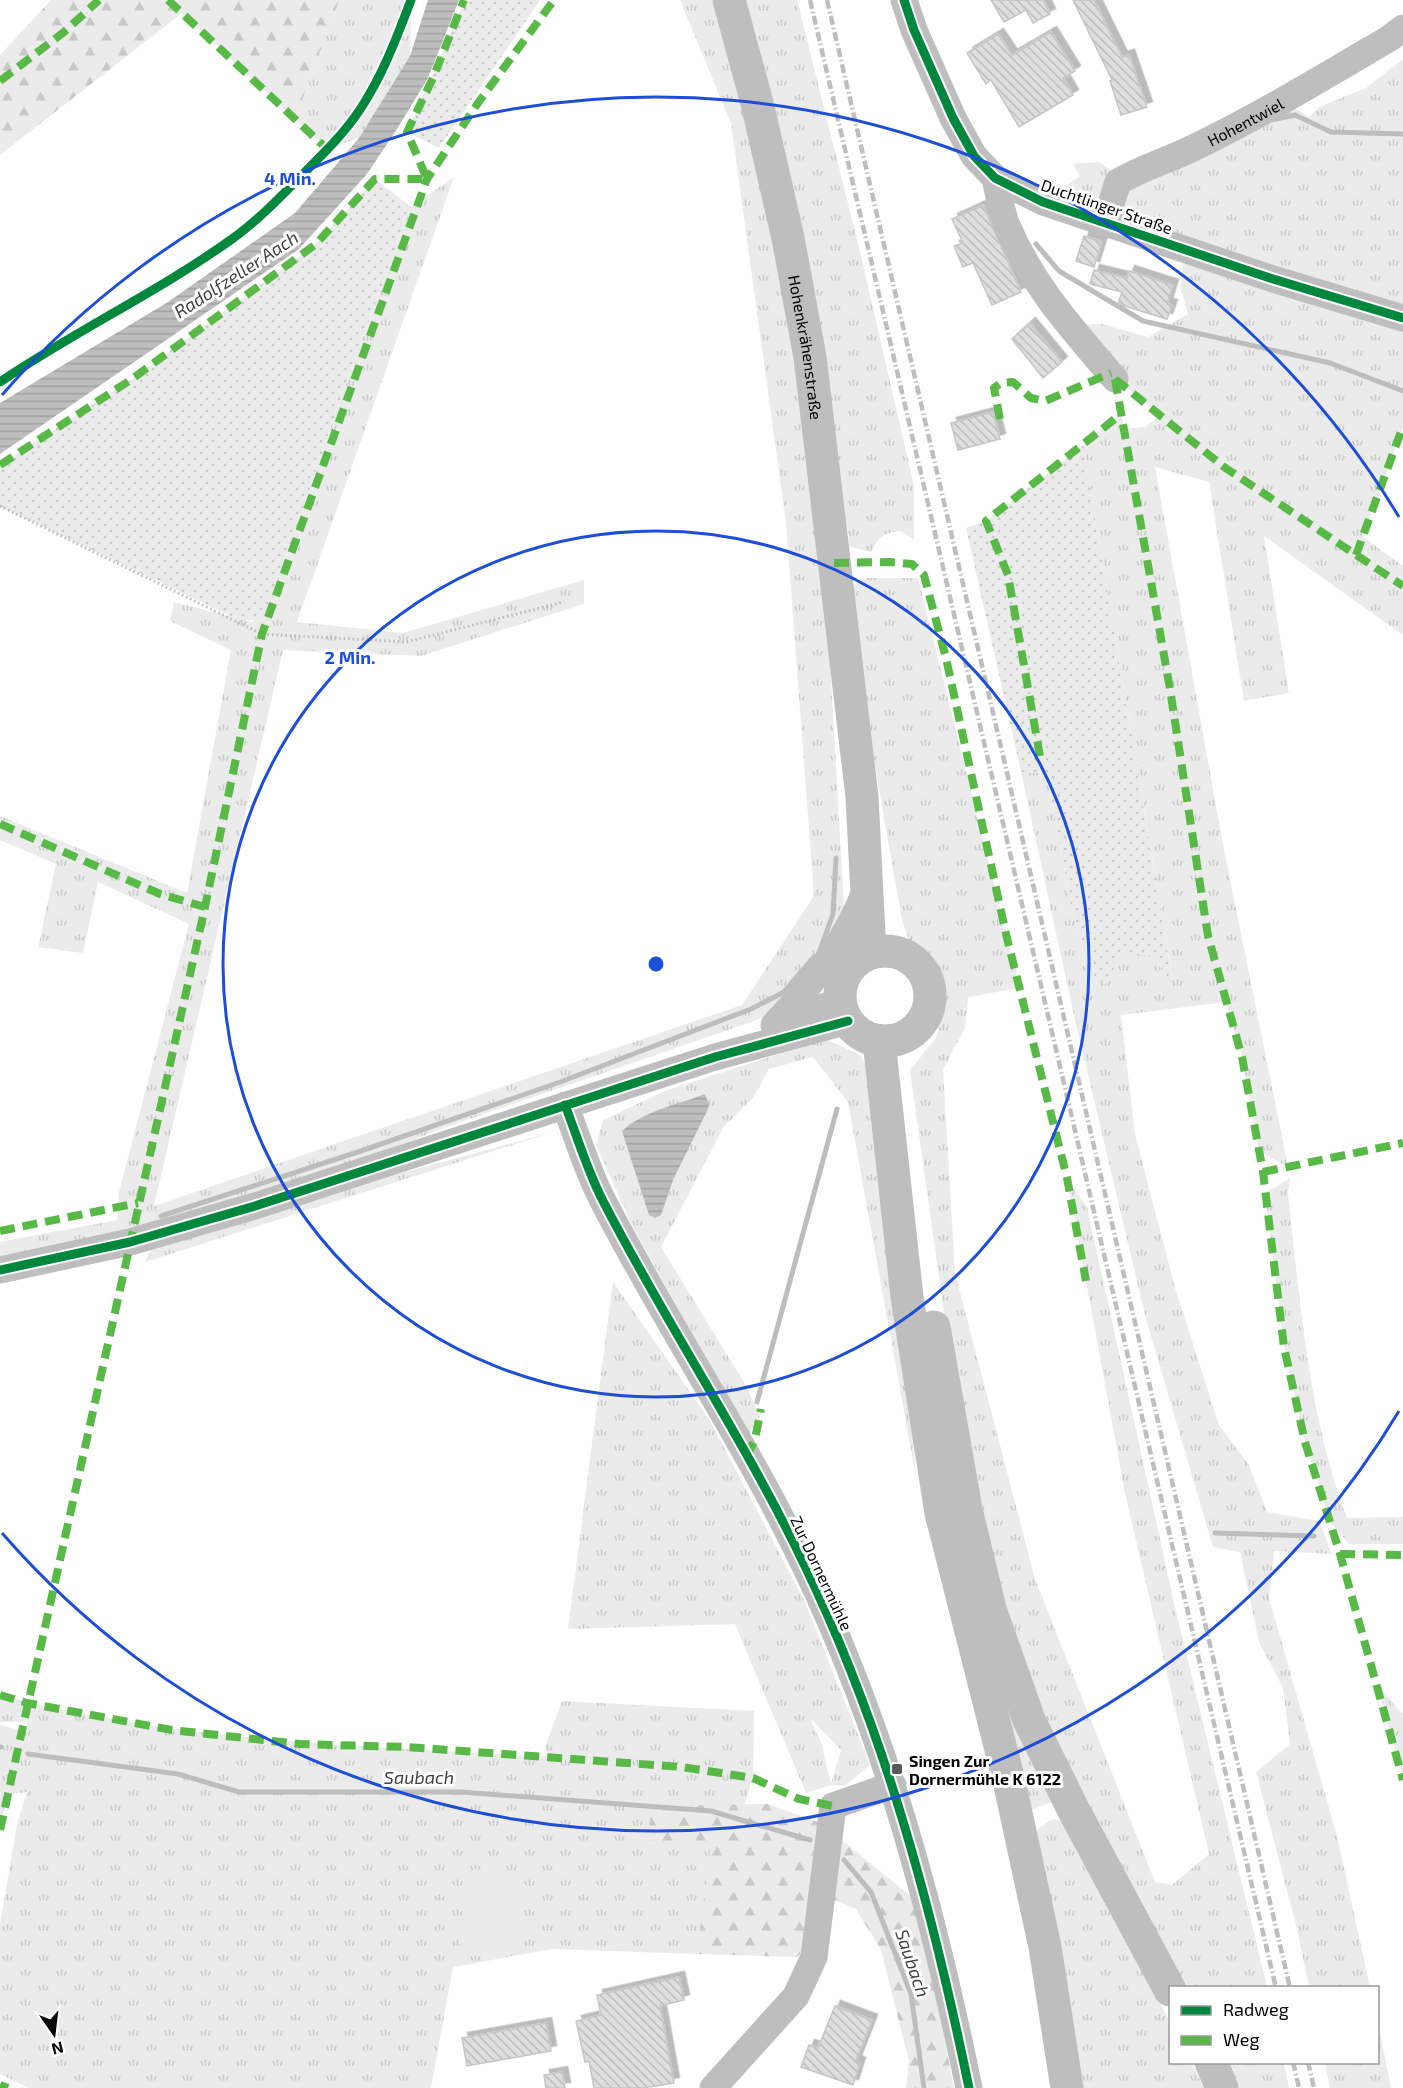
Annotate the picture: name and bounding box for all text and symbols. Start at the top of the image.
street label: Hohentwiel [1204,93,1287,149]
text: 4 Min. [264,167,316,189]
street label: Duchtlinger Straße [1039,175,1175,237]
water label: Radolfzeller Aach [170,226,302,322]
street label: Hohenkrähenstraße [785,273,827,421]
text: 2 Min. [325,646,376,668]
centre of rings [646,954,666,974]
street label: Zur Dornermühle [787,1513,857,1633]
place label: Singen Zur Dornermühle K 6122 [909,1751,1061,1788]
marker: Singen Zur Dornermühle K 6122 [890,1762,904,1776]
water label: Saubach [384,1766,454,1788]
water label: Saubach [891,1926,935,2000]
legend [1169,1986,1379,2064]
text: Radweg [1223,1998,1289,2020]
north arrow [24,2004,84,2064]
text: Weg [1223,2028,1259,2050]
text: N [50,2038,66,2060]

